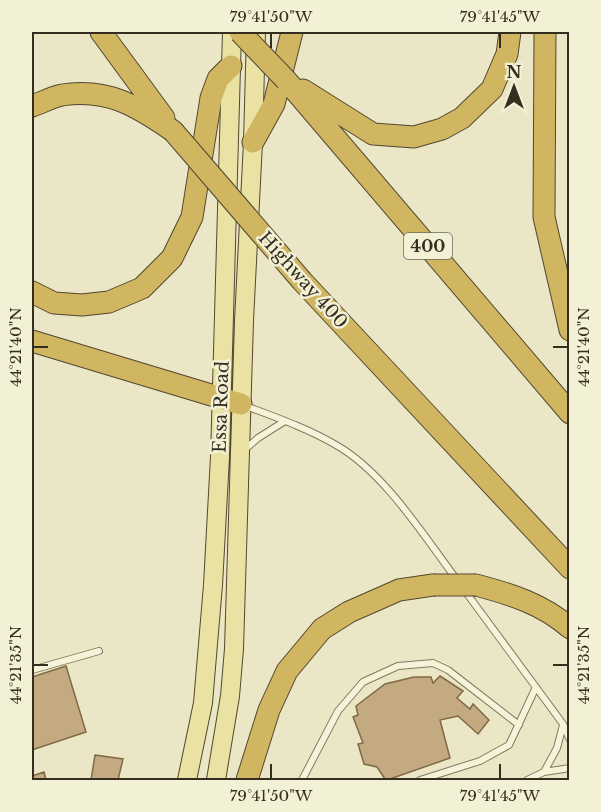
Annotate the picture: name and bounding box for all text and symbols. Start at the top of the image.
text: 79°41'50"W [230,7,313,26]
text: 79°41'45"W [460,7,541,26]
north arrow [484,57,544,117]
text: N [506,62,522,82]
street label: Highway 400 [254,227,352,333]
road number: 400 [404,233,452,259]
text: 44°21'40"N [6,307,25,387]
text: 44°21'40"N [574,307,593,387]
street label: Essa Road [208,361,234,453]
text: 44°21'35"N [6,626,25,704]
text: 44°21'35"N [574,626,593,704]
text: 79°41'50"W [230,786,313,805]
text: 79°41'45"W [460,786,541,805]

